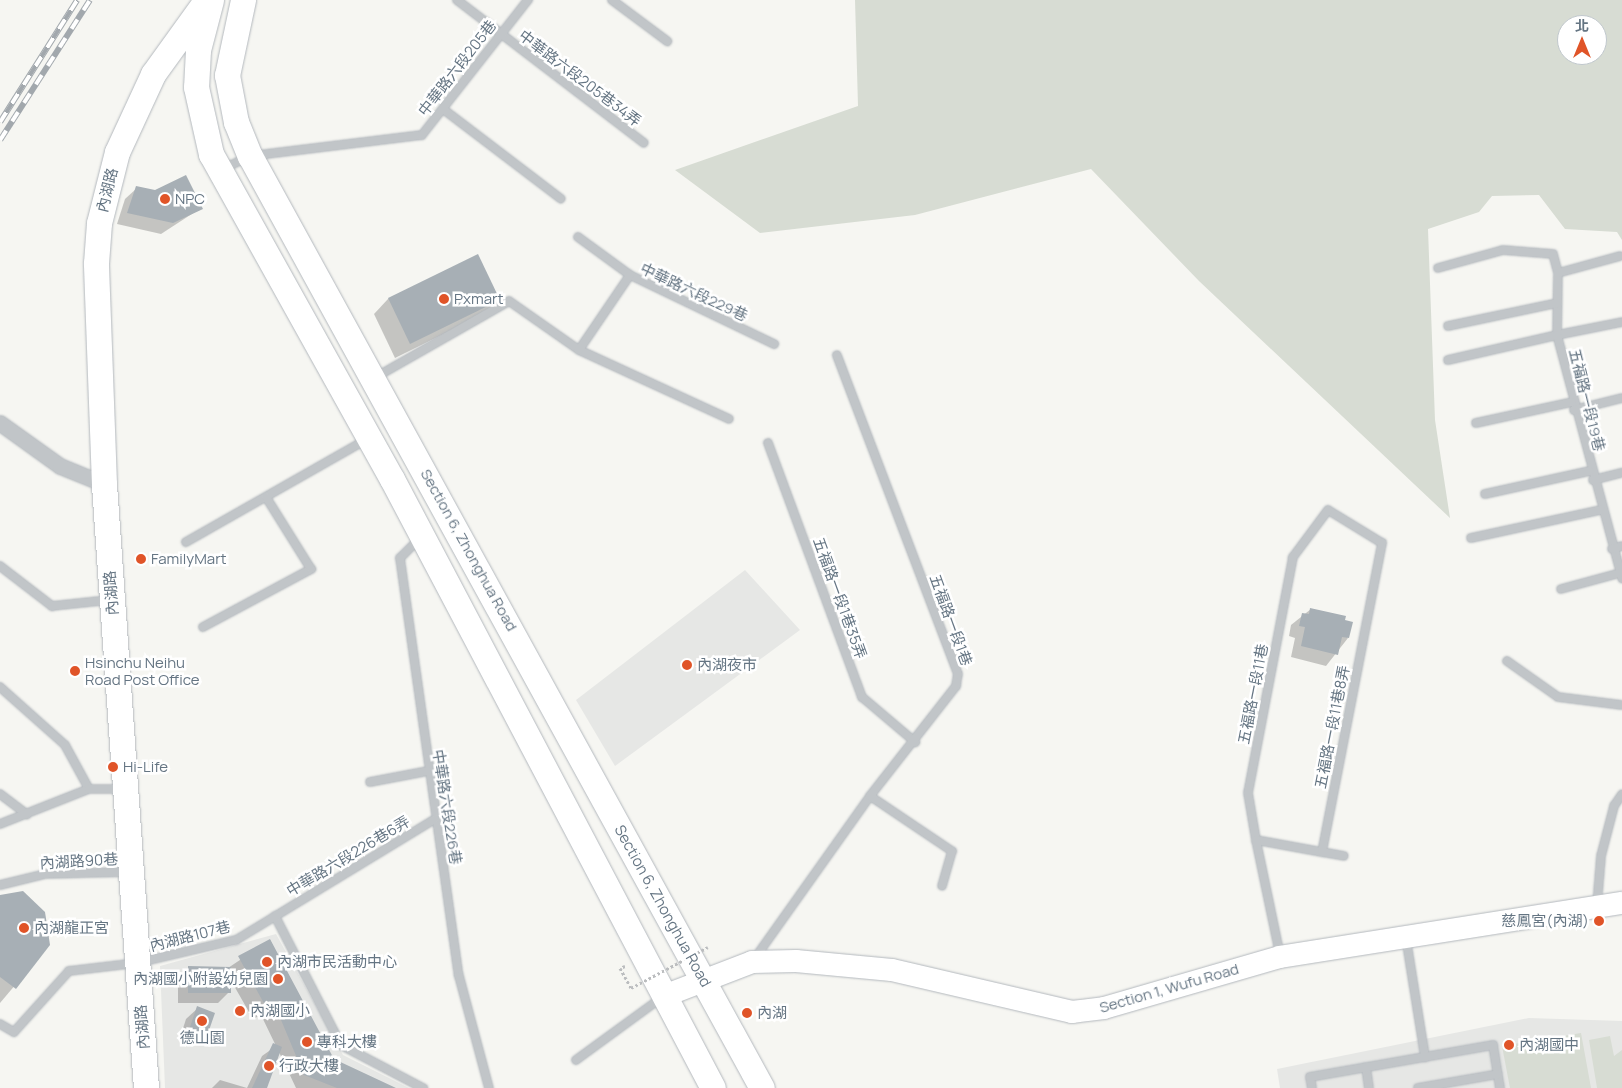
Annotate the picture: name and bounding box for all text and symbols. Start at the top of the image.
north arrow [1557,15,1607,65]
text: 北 [1575,16,1589,35]
street label: 中華路六段205巷 [414,17,500,119]
street label: 中華路六段205巷34弄 [515,26,645,130]
street label: 內湖路 [93,166,121,214]
place label: NPC [175,190,205,208]
marker: NPC [159,193,171,205]
street label: 中華路六段229巷 [637,259,751,325]
place label: Pxmart [454,290,503,308]
marker: Pxmart [438,293,450,305]
street label: 五福路一段19巷 [1566,347,1608,453]
street label: Section 6, Zhonghua Road [417,466,521,634]
street label: 五福路一段1巷35弄 [810,535,870,661]
place label: FamilyMart [151,550,227,568]
marker: FamilyMart [135,553,147,565]
street label: 內湖路 [100,570,122,616]
street label: 五福路一段1巷 [926,572,976,668]
street label: 五福路一段11巷 [1234,642,1272,746]
place label: Hsinchu Neihu Road Post Office [85,653,200,688]
place label: 內湖夜市 [697,656,757,674]
marker: 內湖夜市 [681,659,693,671]
street label: 五福路一段11巷8弄 [1311,664,1353,790]
marker: Hsinchu Neihu Road Post Office [69,665,81,677]
street label: 中華路六段226巷 [429,748,465,866]
place label: Hi-Life [123,758,168,776]
marker: Hi-Life [107,761,119,773]
street label: 中華路六段226巷6弄 [283,812,413,900]
street label: Section 6, Zhonghua Road [611,822,715,990]
street label: 內湖路90巷 [39,850,119,872]
place label: 慈鳳宮(內湖) [1501,912,1589,930]
marker: 慈鳳宮(內湖) [1593,915,1605,927]
street label: 內湖路107巷 [148,917,232,955]
place label: 內湖龍正宮 [34,919,109,937]
marker: 內湖龍正宮 [18,922,30,934]
place label: 內湖市民活動中心 [277,953,397,971]
marker: 內湖市民活動中心 [261,956,273,968]
street label: Section 1, Wufu Road [1097,959,1241,1017]
place label: 內湖國小附設幼兒園 [133,970,268,988]
marker: 內湖國小附設幼兒園 [272,973,284,985]
place label: 內湖國小 [250,1002,310,1020]
street label: 內湖路 [131,1004,153,1050]
place label: 內湖 [757,1004,787,1022]
marker: 內湖國小 [234,1005,246,1017]
marker: 內湖 [741,1007,753,1019]
marker: 德山園 [196,1015,208,1027]
place label: 德山園 [180,1029,224,1047]
place label: 專科大樓 [317,1033,377,1051]
marker: 專科大樓 [301,1036,313,1048]
place label: 內湖國中 [1519,1036,1579,1054]
marker: 內湖國中 [1503,1039,1515,1051]
place label: 行政大樓 [279,1057,339,1075]
marker: 行政大樓 [263,1060,275,1072]

